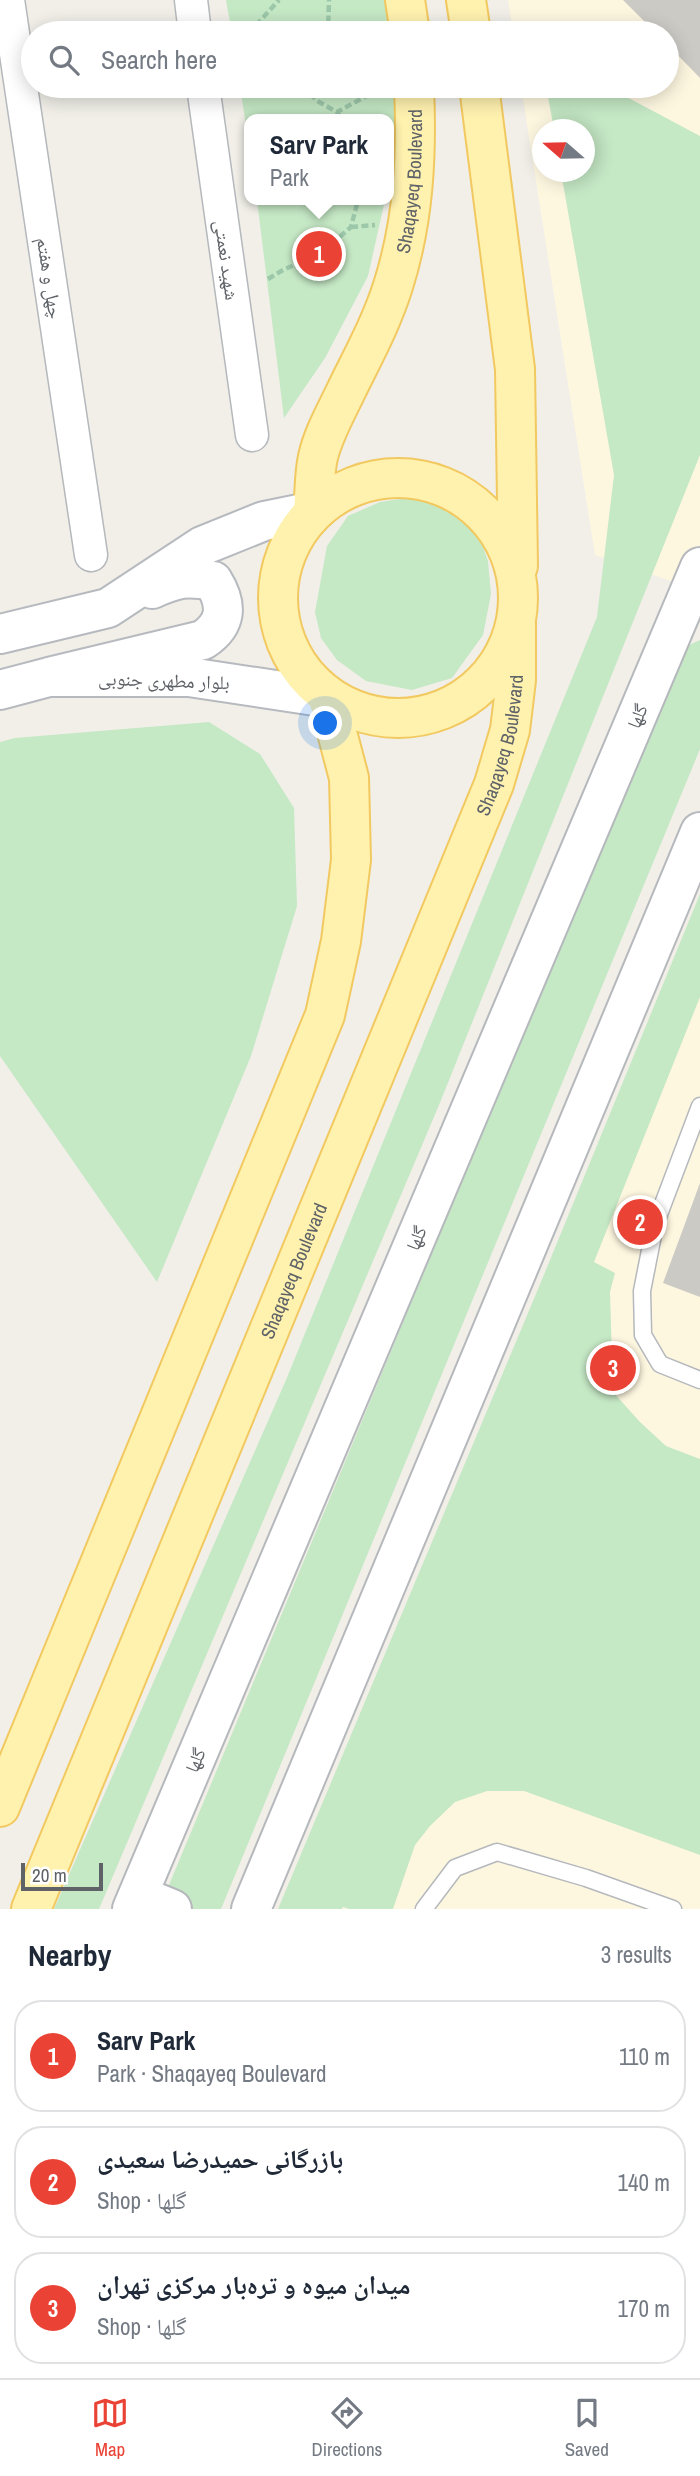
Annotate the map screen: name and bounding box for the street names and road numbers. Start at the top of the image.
street label: Shaqayeq Boulevard [389,109,428,256]
street label: شهید نعمتی [209,218,245,302]
street label: چهل و هفتم [31,235,69,321]
street label: بلوار مطهری جنوبی [98,665,230,695]
street label: Shaqayeq Boulevard [469,675,529,819]
street label: گلها [620,700,654,732]
street label: Shaqayeq Boulevard [254,1199,333,1343]
street label: گلها [399,1222,433,1254]
street label: گلها [178,1744,212,1776]

